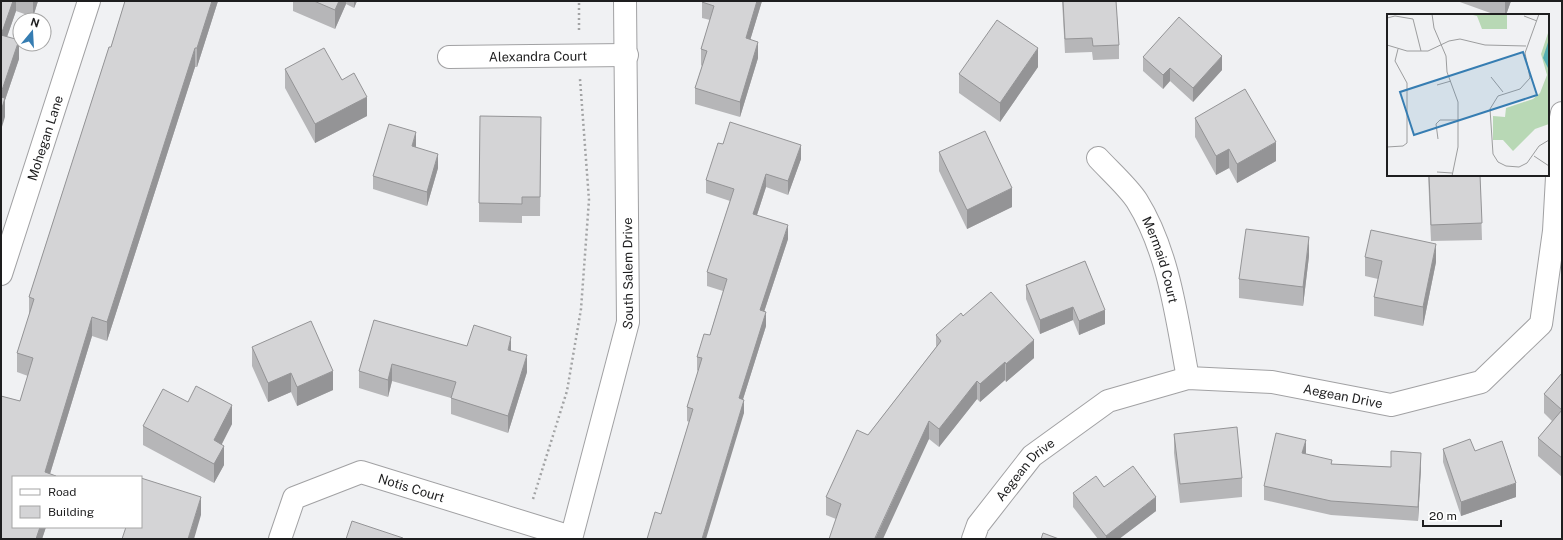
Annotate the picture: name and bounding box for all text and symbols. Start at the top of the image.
north arrow [12,12,52,52]
inset map [1387,14,1549,176]
text: N [29,15,41,30]
street label: Alexandra Court [489,48,587,64]
street label: Mohegan Lane [24,93,66,182]
street label: Mermaid Court [1139,214,1181,305]
street label: South Salem Drive [619,217,636,331]
street label: Aegean Drive [1302,381,1384,411]
street label: Aegean Drive [992,435,1057,504]
street label: Notis Court [376,470,446,505]
legend [12,476,142,528]
text: Road [48,485,76,499]
scale bar [1423,502,1501,528]
text: Building [48,505,94,519]
text: 20 m [1429,509,1457,523]

